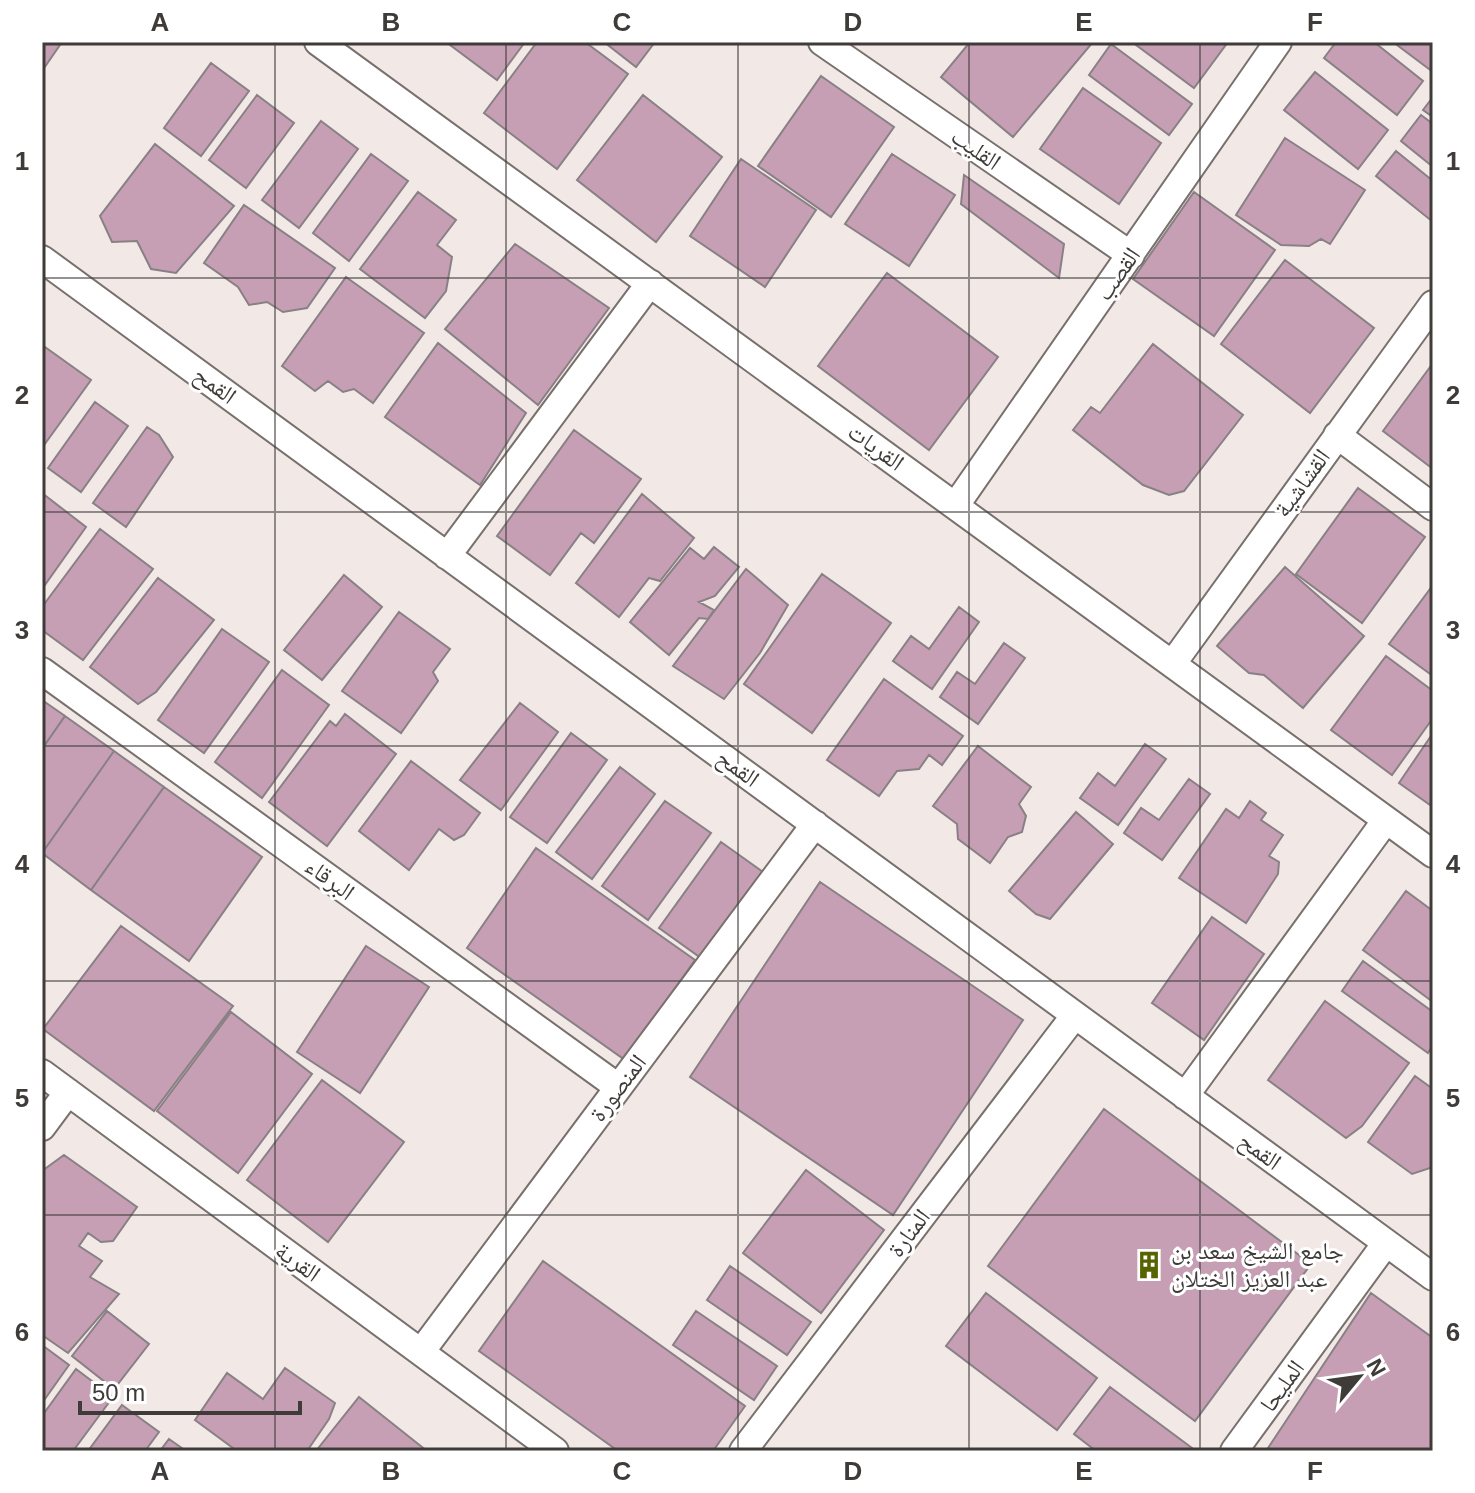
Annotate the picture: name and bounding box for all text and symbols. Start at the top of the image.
text: A [151,7,170,37]
text: B [382,7,400,37]
text: C [613,7,632,37]
text: D [844,7,862,37]
text: E [1075,7,1093,37]
text: F [1307,7,1323,37]
street label: القليب [946,122,1006,176]
text: 1 [15,146,29,176]
text: 1 [1446,146,1460,176]
street label: القصب [1090,242,1146,306]
street label: القمح [188,360,242,411]
text: 2 [15,380,29,410]
text: 2 [1446,380,1460,410]
street label: القريات [843,417,910,476]
street label: القشاشية [1268,443,1336,522]
text: 3 [15,615,29,645]
text: 3 [1446,615,1460,645]
street label: القمح [711,743,765,794]
text: 4 [15,849,30,879]
text: 4 [1446,849,1461,879]
street label: البرقاء [300,852,360,906]
street label: المنصورة [584,1049,651,1126]
text: 5 [15,1083,29,1113]
text: 5 [1446,1083,1460,1113]
street label: القمح [1233,1126,1287,1177]
street label: المنارة [882,1203,935,1262]
street label: القرية [270,1236,326,1287]
place label: جامع الشيخ سعد بن عبد العزيز الختلان [1171,1237,1344,1293]
building icon: جامع الشيخ سعد بن عبد العزيز الختلان [1134,1250,1164,1280]
text: 6 [15,1317,29,1347]
text: 6 [1446,1317,1460,1347]
north arrow [1319,1337,1399,1417]
street label: المليحا [1254,1355,1310,1417]
text: N [1361,1355,1391,1381]
scale bar [80,1365,300,1415]
text: 50 m [92,1379,145,1406]
text: A [151,1456,170,1486]
text: B [382,1456,400,1486]
text: C [613,1456,632,1486]
text: D [844,1456,862,1486]
text: E [1075,1456,1093,1486]
text: F [1307,1456,1323,1486]

